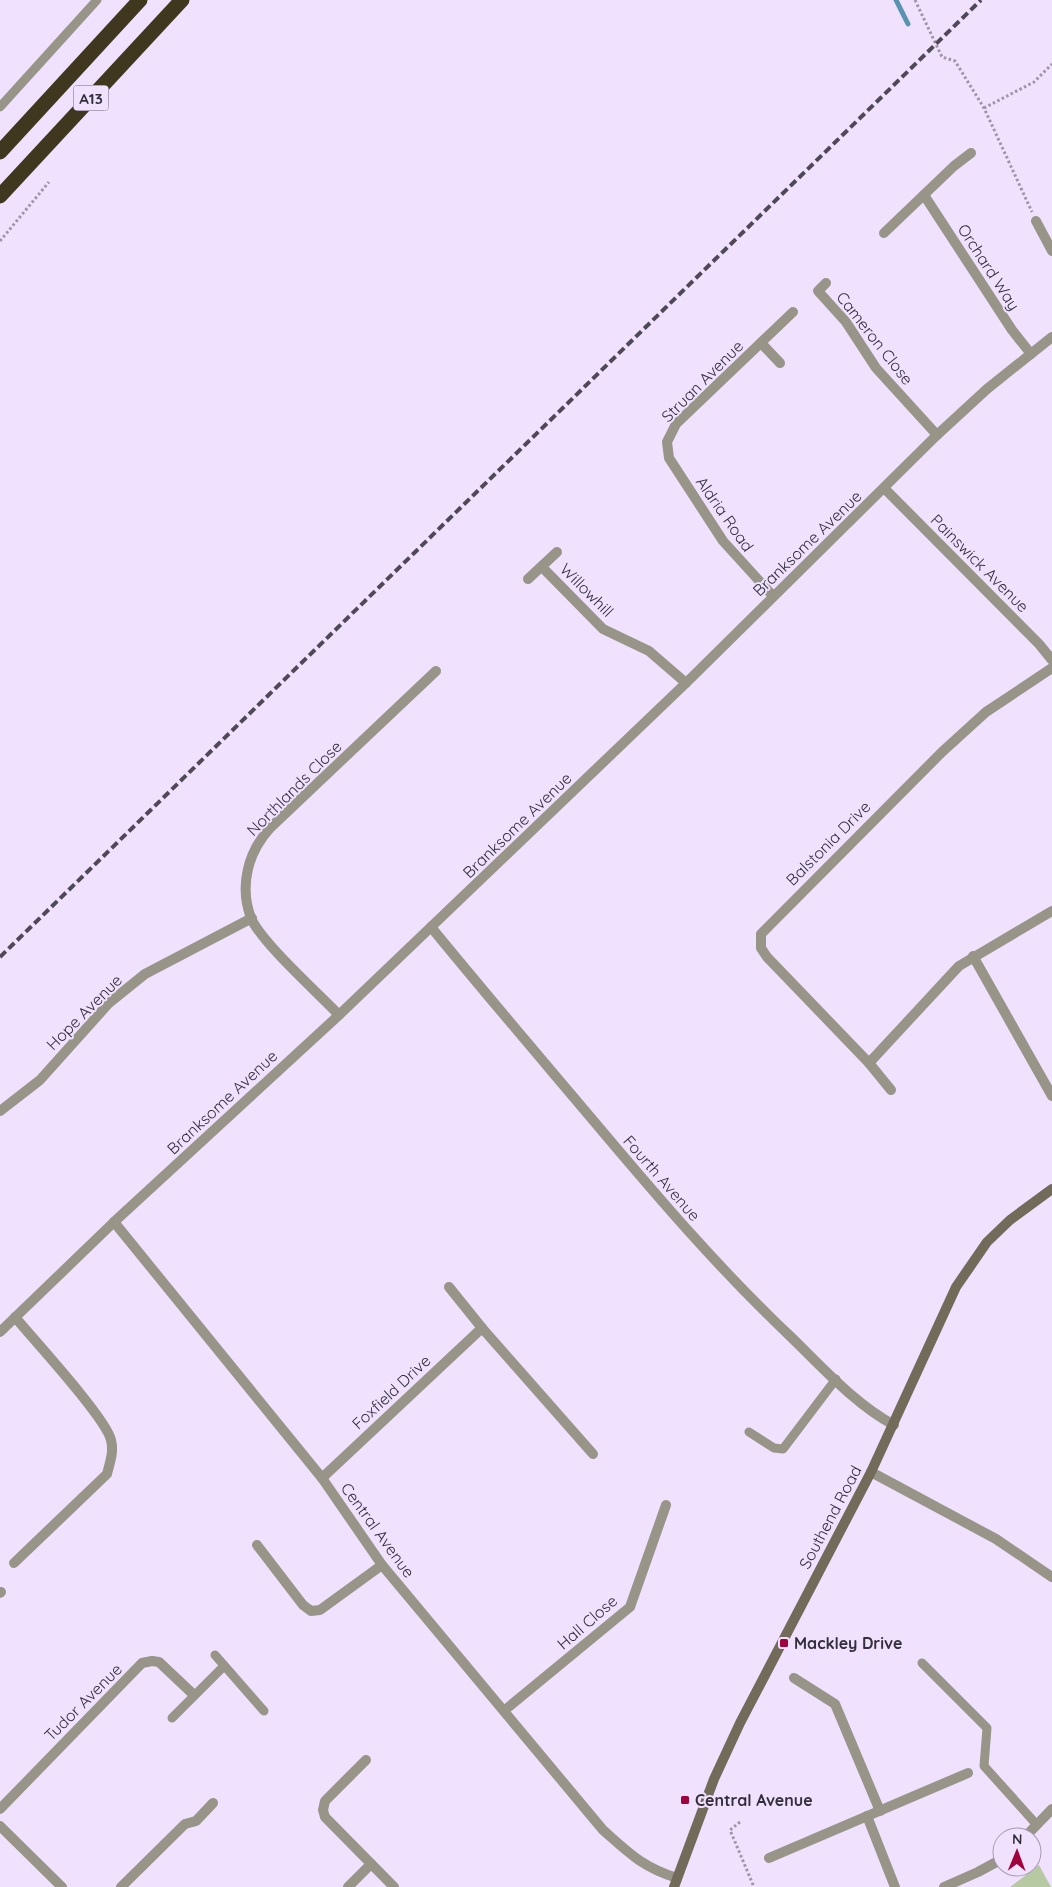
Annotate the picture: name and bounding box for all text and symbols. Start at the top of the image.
road number: A13 [74,86,108,110]
street label: Orchard Way [954,220,1024,314]
street label: Cameron Close [832,287,918,389]
street label: Struan Avenue [657,336,747,426]
street label: Aldria Road [692,473,758,555]
street label: Branksome Avenue [748,486,866,600]
street label: Painswick Avenue [927,510,1033,616]
street label: Willowhill [556,559,618,621]
street label: Northlands Close [242,736,346,840]
street label: Branksome Avenue [458,768,576,882]
street label: Balstonia Drive [781,796,875,890]
street label: Hope Avenue [42,970,126,1054]
street label: Branksome Avenue [163,1046,281,1158]
street label: Fourth Avenue [619,1131,705,1225]
street label: Foxfield Drive [347,1350,435,1434]
street label: Southend Road [794,1462,866,1572]
street label: Central Avenue [337,1479,419,1581]
street label: Hall Close [553,1590,621,1654]
place label: Mackley Drive [794,1633,902,1653]
marker: Mackley Drive [778,1637,790,1649]
street label: Tudor Avenue [40,1659,126,1745]
place label: Central Avenue [695,1790,813,1810]
marker: Central Avenue [679,1794,691,1806]
north arrow [992,1827,1042,1877]
text: N [1012,1830,1023,1848]

